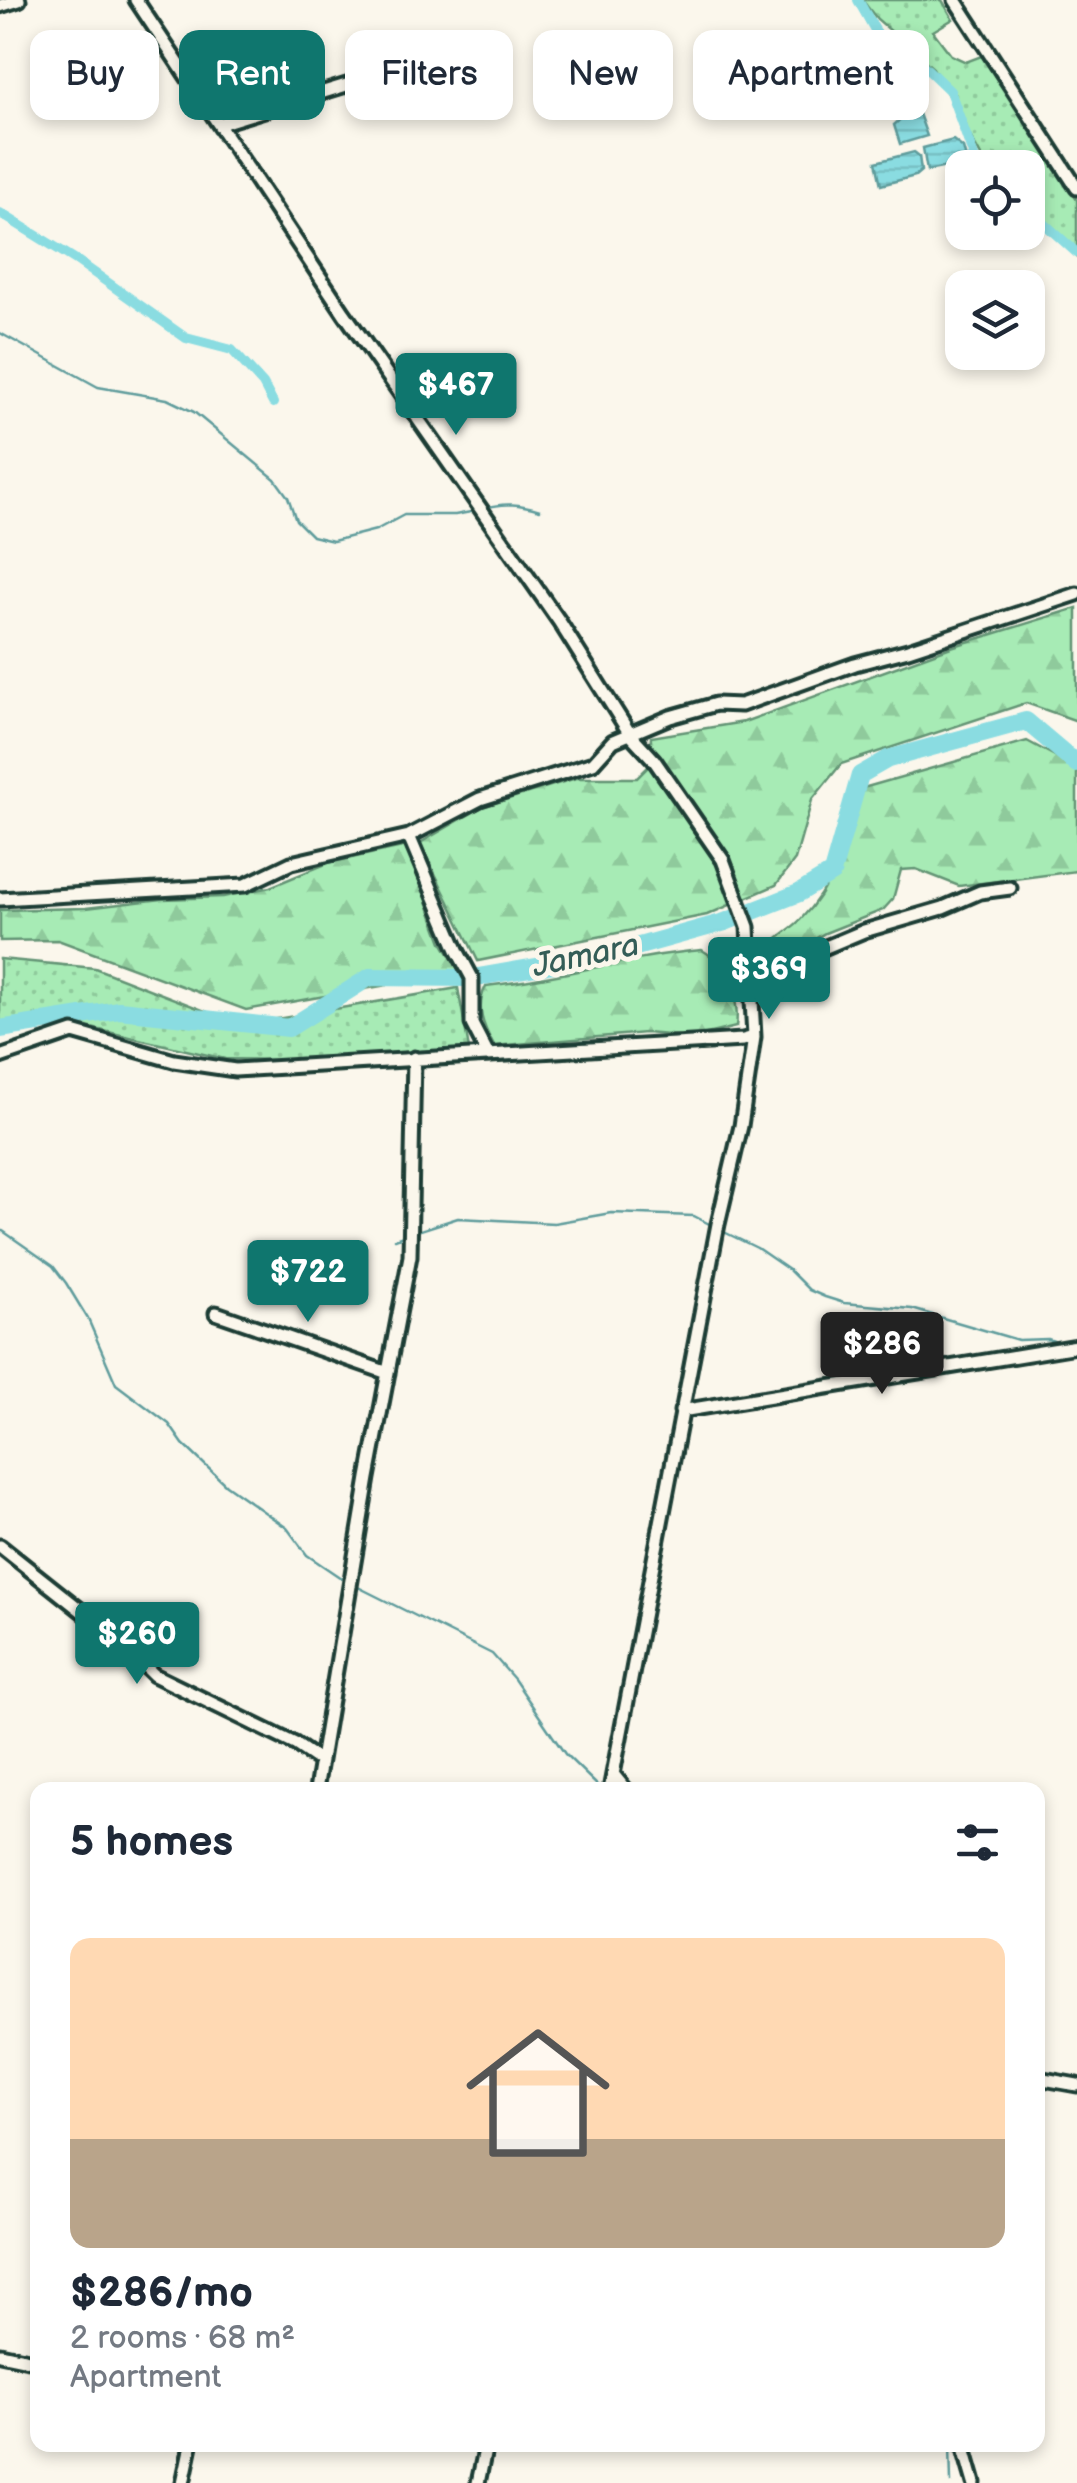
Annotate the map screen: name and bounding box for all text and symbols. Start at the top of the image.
chip: Buy [30,30,159,120]
chip: Rent [179,30,325,120]
chip: Filters [345,30,513,120]
chip: New [533,30,673,120]
chip: Apartment [693,30,929,120]
map controls [945,150,1045,370]
button: locate [945,150,1045,250]
button: layers [945,270,1045,370]
pin: $467 [397,353,515,438]
text: $467 [418,366,495,405]
water label: Jamara [528,926,643,987]
pin: $369 [710,937,828,1022]
text: $369 [730,950,808,989]
pin: $722 [249,1240,367,1325]
text: $722 [269,1253,347,1292]
pin: $286 [823,1312,941,1397]
text: $286 [843,1325,921,1364]
pin: $260 [78,1602,196,1687]
text: $260 [97,1615,177,1654]
icon: filters [950,1815,1005,1870]
text: 5 homes [70,1817,233,1868]
icon: home [448,2003,628,2183]
text: $286/mo [70,2268,253,2319]
text: 2 rooms · 68 m² [70,2319,295,2358]
text: Apartment [70,2358,221,2397]

